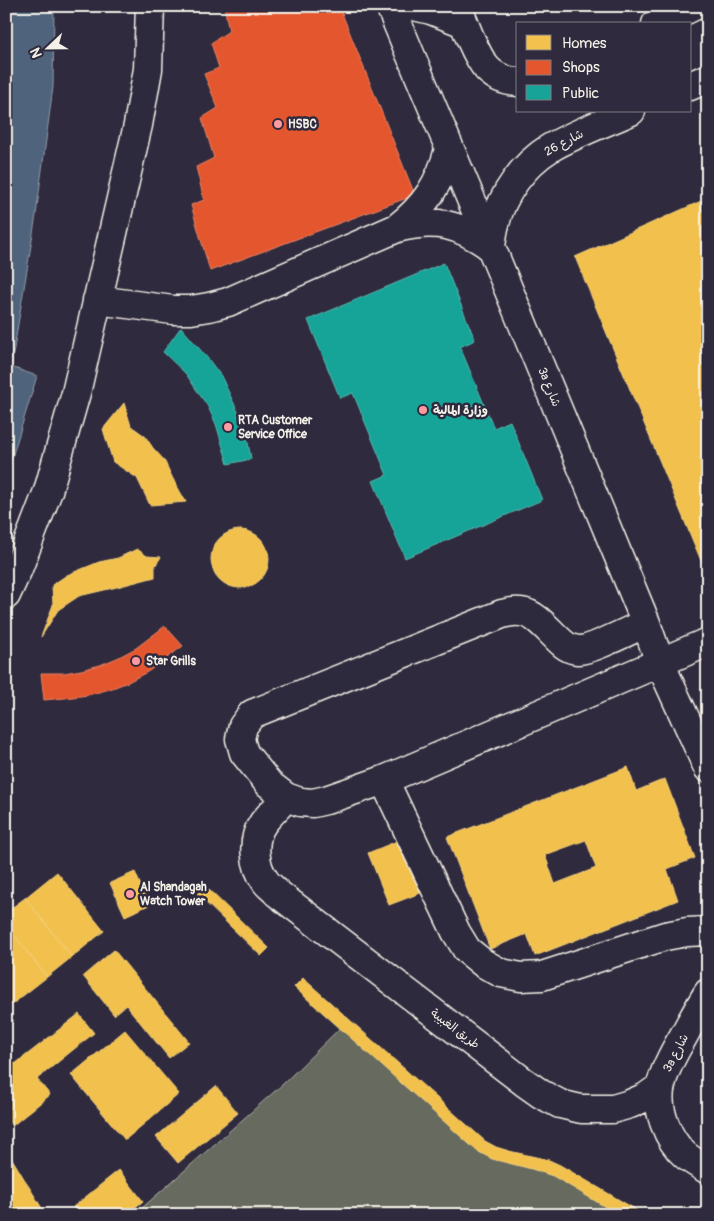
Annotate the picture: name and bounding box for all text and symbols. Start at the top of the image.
north arrow [22,22,72,72]
legend [516,22,692,112]
text: Homes [562,34,607,53]
text: N [27,45,46,60]
text: Shops [562,58,600,77]
text: Public [562,84,599,103]
place label: HSBC [288,117,317,132]
marker: HSBC [272,118,284,130]
street label: شارع 26 [542,126,587,160]
street label: 3a شارع [533,365,564,409]
place label: وزارة المالية [433,403,488,418]
marker: وزارة المالية [417,404,429,416]
place label: RTA Customer Service Office [238,413,313,442]
marker: RTA Customer Service Office [222,421,234,433]
place label: Star Grills [146,654,196,669]
marker: Star Grills [130,655,142,667]
place label: Al Shandagah Watch Tower [140,880,207,909]
marker: Al Shandagah Watch Tower [124,888,136,900]
street label: طريق الغبيبة [427,1006,483,1052]
street label: 3a شارع [660,1031,693,1075]

